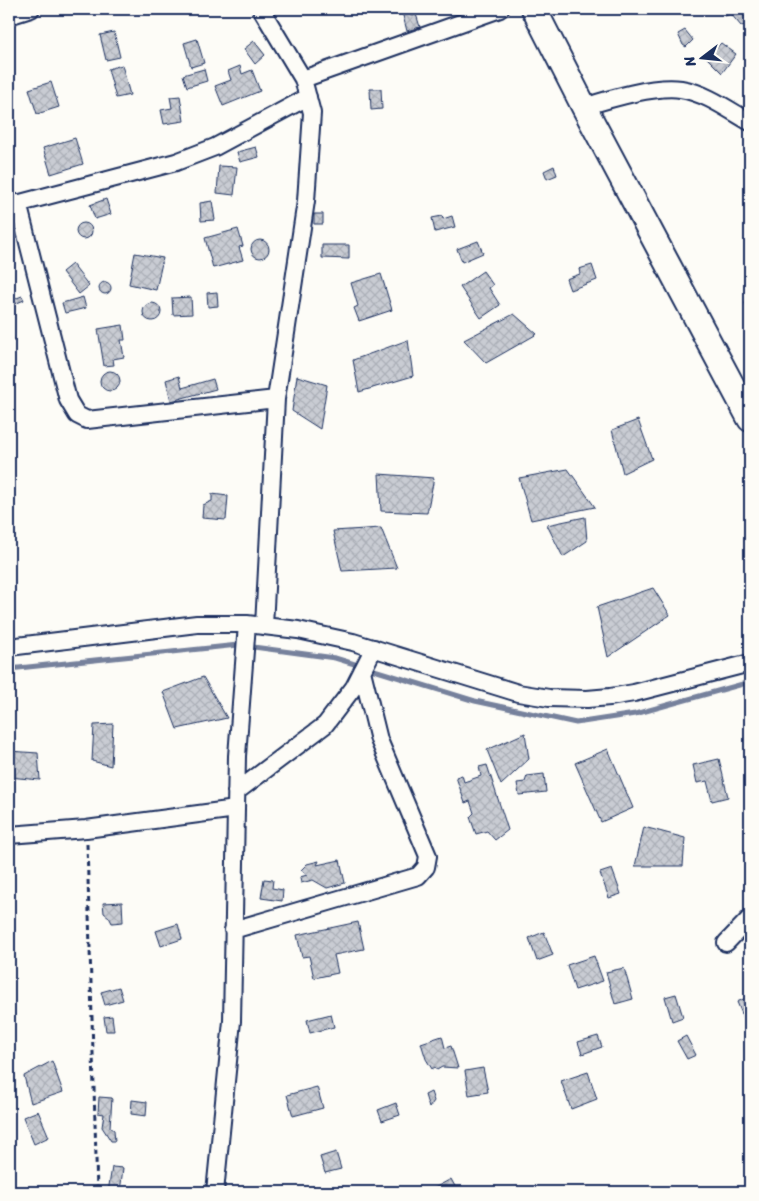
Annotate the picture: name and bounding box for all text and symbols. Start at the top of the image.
north arrow [676,32,726,82]
text: N [677,53,704,71]

